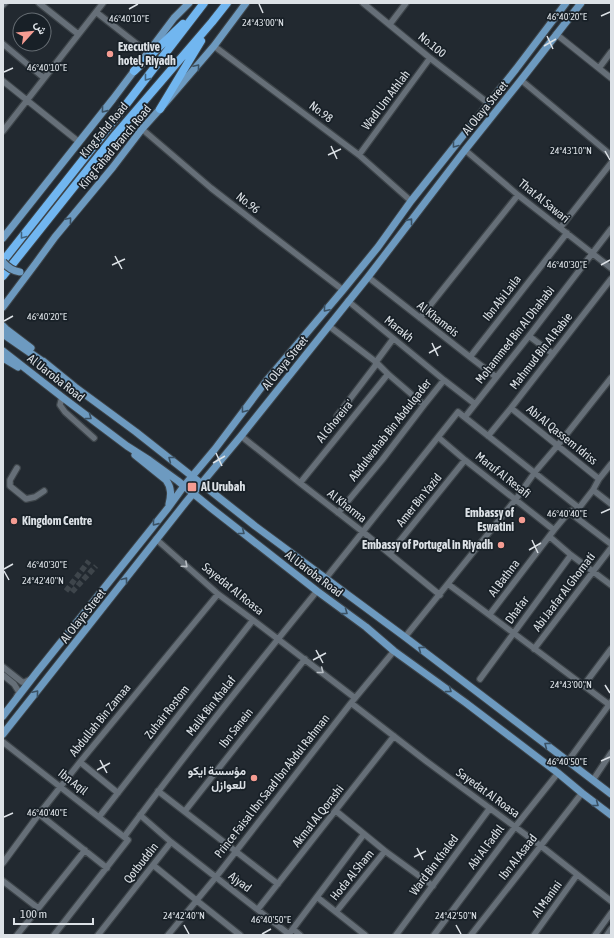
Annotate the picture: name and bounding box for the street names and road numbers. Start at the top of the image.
street label: No.100 [415,30,449,61]
street label: Wadi Um Athlah [359,67,413,133]
street label: Al Olaya Street [459,78,511,138]
street label: No.98 [306,99,336,126]
street label: King Fahd Road [77,100,131,160]
street label: King Fahad Branch Road [76,102,154,192]
street label: That Al Sawari [516,176,572,226]
street label: No.96 [233,189,263,217]
street label: Ibn Abi Laila [480,272,524,324]
street label: Mohammed Bin Al Dhahabi [473,284,557,386]
street label: Al Khameis [414,298,462,340]
street label: Mahmud Bin Al Rabie [507,310,575,392]
street label: Marakh [382,313,416,345]
street label: Al Olaya Street [259,333,311,393]
street label: Al Uaroba Road [25,351,87,405]
street label: Abdulwahab Bin Abdulqader [346,376,434,484]
street label: Al Ghoreira' [313,397,357,445]
street label: Abi Al Qassem Idriss [524,402,600,468]
street label: Maruf Al Resafi [473,449,533,501]
street label: Amer Bin Yazid [393,471,445,529]
street label: Al Kharma [325,486,369,526]
street label: Al Uaroba Road [282,548,346,600]
street label: Abi Jaafar Al Ghornati [530,550,598,634]
street label: Al Bathna [486,557,522,599]
street label: Sayedat Al Roasa [199,560,267,618]
street label: Al Olaya Street [58,586,109,646]
street label: Dhafar [502,593,532,626]
street label: Malik Bin Khalaf [183,673,239,739]
street label: Abdullah Bin Zamaa [67,681,133,759]
street label: Zuhair Rostom [142,682,192,742]
street label: Ibn Sanein [216,705,256,751]
street label: Prince Faisal Ibn Saad Ibn Abdul Rahman [212,711,332,861]
street label: Sayedat Al Roasa [454,765,522,821]
street label: Ibn Aqil [55,766,91,798]
street label: Akmal Al Qorashi [289,782,347,850]
street label: Abi Al Fadhl [465,822,508,872]
street label: Ibn Al Asaad [496,831,540,883]
street label: Ward Bin Khaled [407,832,461,898]
street label: Qotbuddin [121,840,161,886]
street label: Hoda Al Sham [327,847,377,903]
street label: Ajyad [226,869,254,895]
street label: Al Manini [529,878,565,920]

